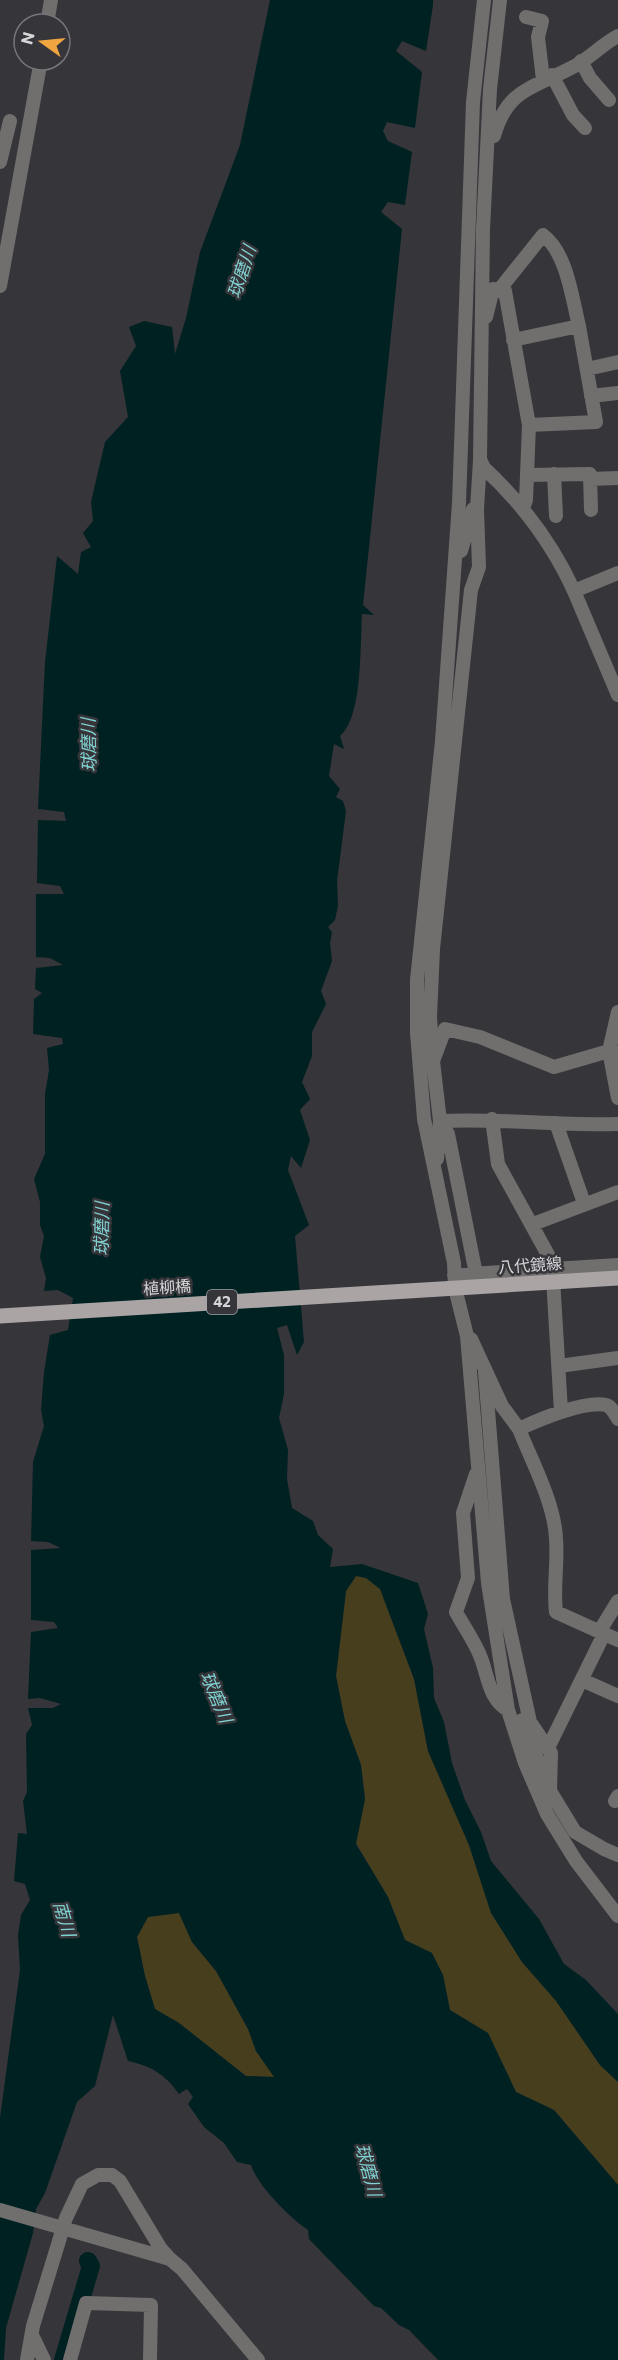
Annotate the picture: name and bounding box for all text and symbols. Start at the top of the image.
north arrow [12,12,72,72]
text: N [16,30,38,46]
water label: 球磨川 [222,241,260,301]
water label: 球磨川 [76,716,99,772]
water label: 球磨川 [90,1200,113,1256]
street label: 八代鏡線 [497,1253,563,1276]
street label: 植柳橋 [142,1275,192,1298]
road number: 42 [207,1290,237,1314]
water label: 球磨川 [196,1667,238,1728]
water label: 南川 [49,1898,81,1941]
water label: 球磨川 [351,2141,387,2201]

